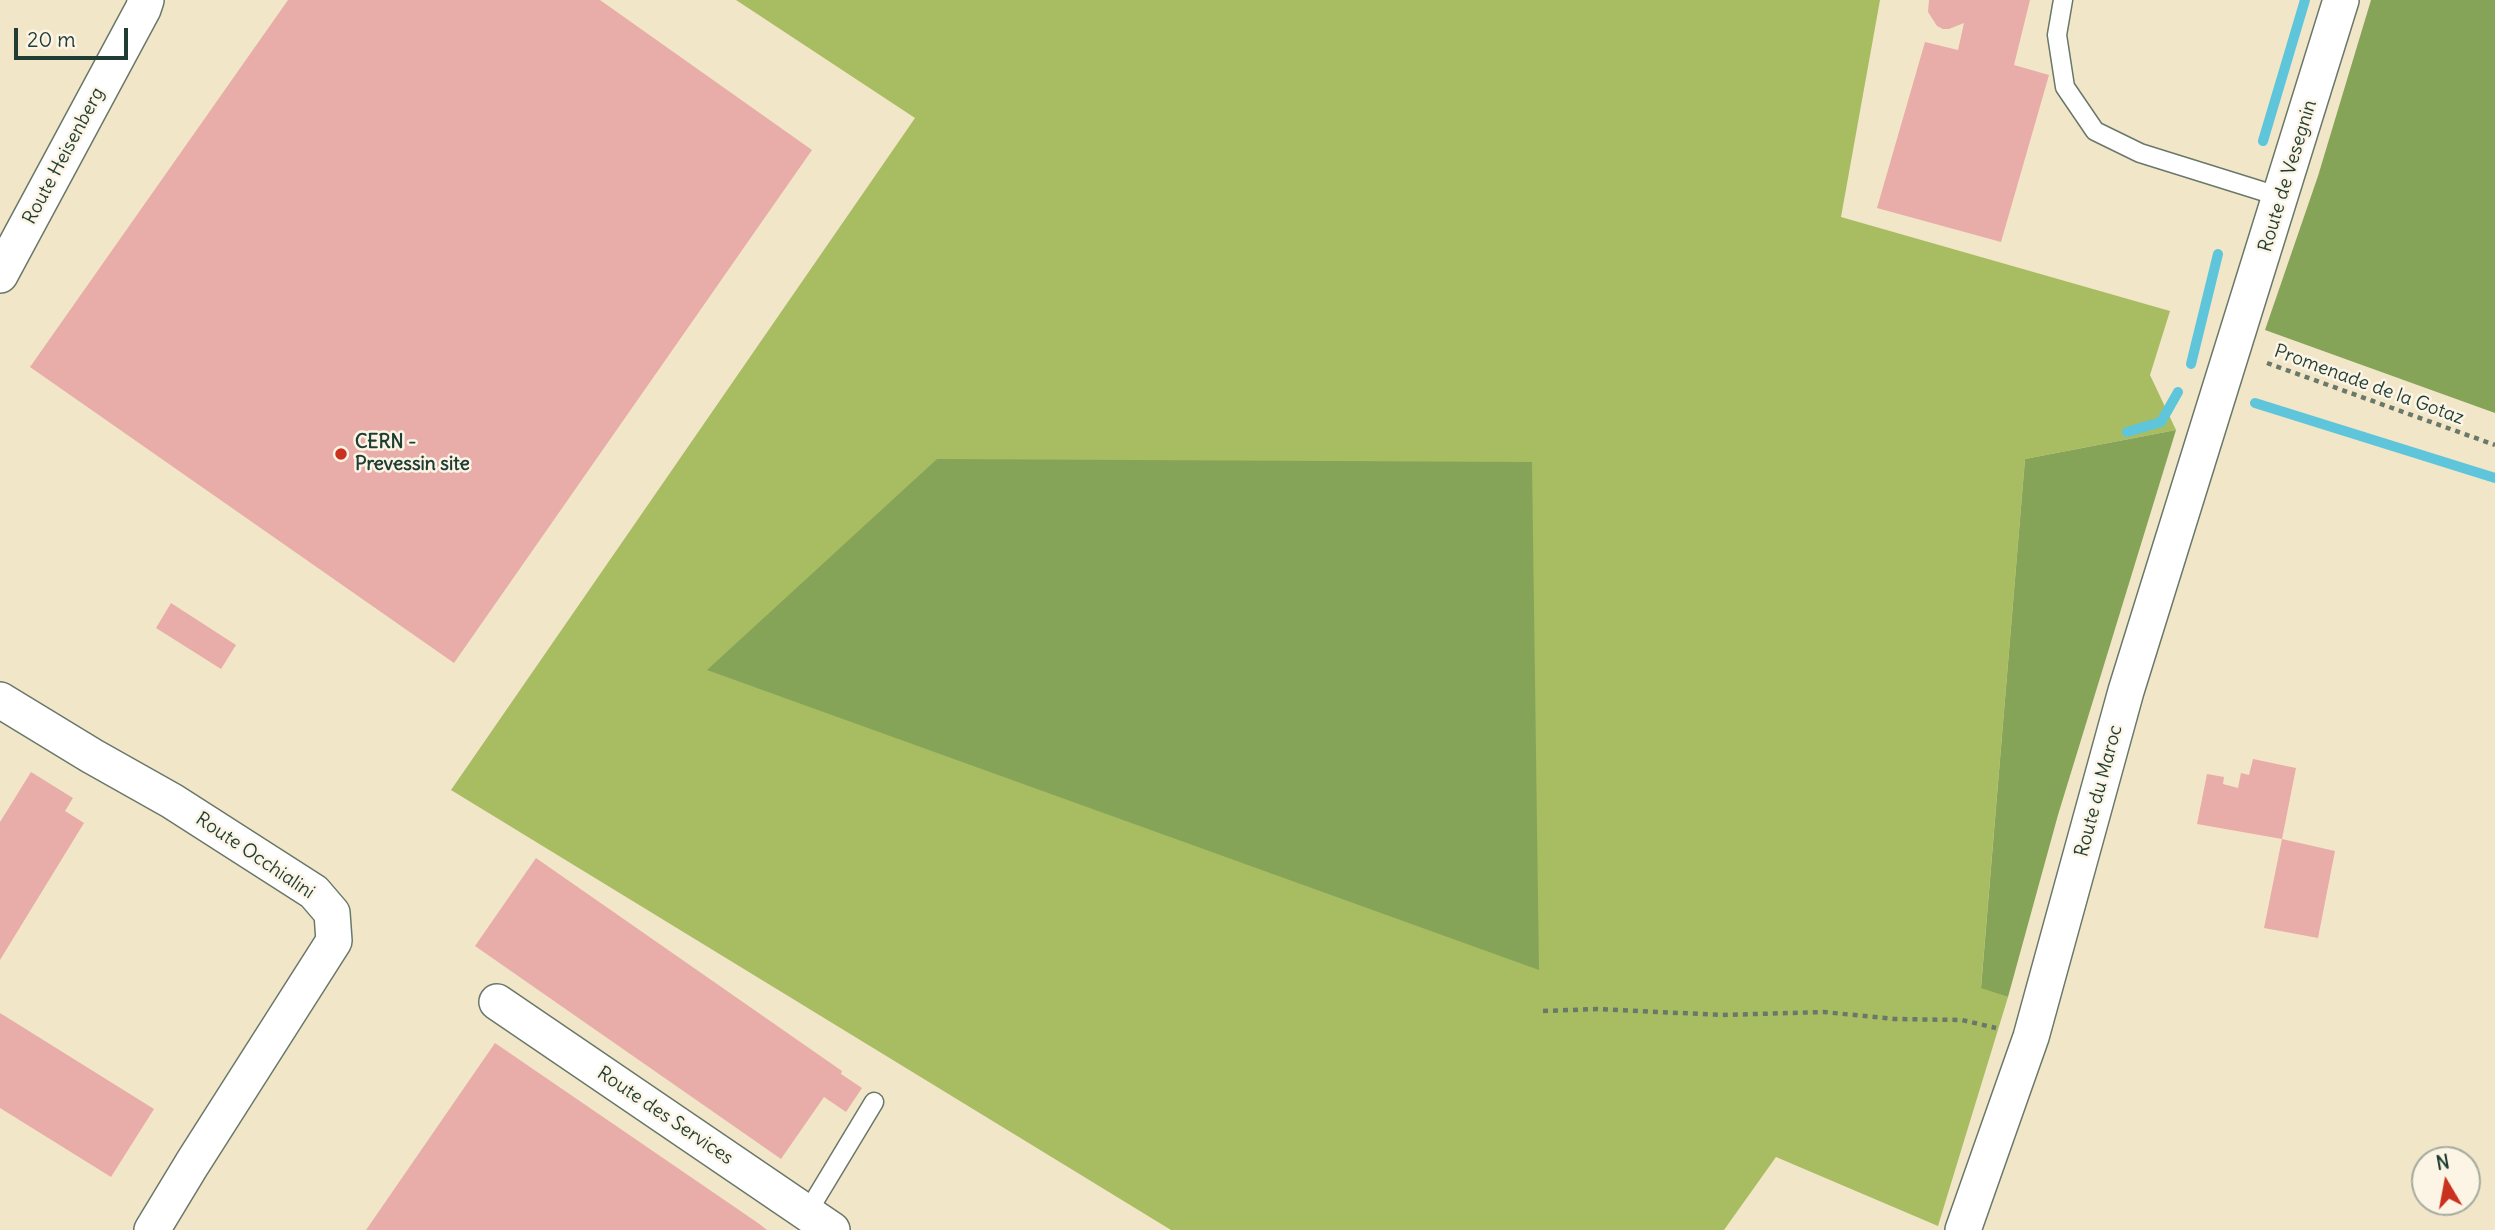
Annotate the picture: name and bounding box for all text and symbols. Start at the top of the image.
scale bar [18,14,131,58]
text: 20 m [27,26,76,53]
street label: Route Heisenberg [18,84,110,228]
street label: Route de Vesegnin [2254,97,2322,255]
street label: Promenade de la Gotaz [2271,340,2467,430]
place label: CERN - Prevessin site [355,432,470,476]
marker: CERN - Prevessin site [333,446,349,462]
street label: Route du Maroc [2070,723,2128,859]
street label: Route Occhialini [191,808,319,904]
street label: Route des Services [593,1062,737,1170]
north arrow [2411,1146,2481,1216]
text: N [2434,1149,2451,1175]

